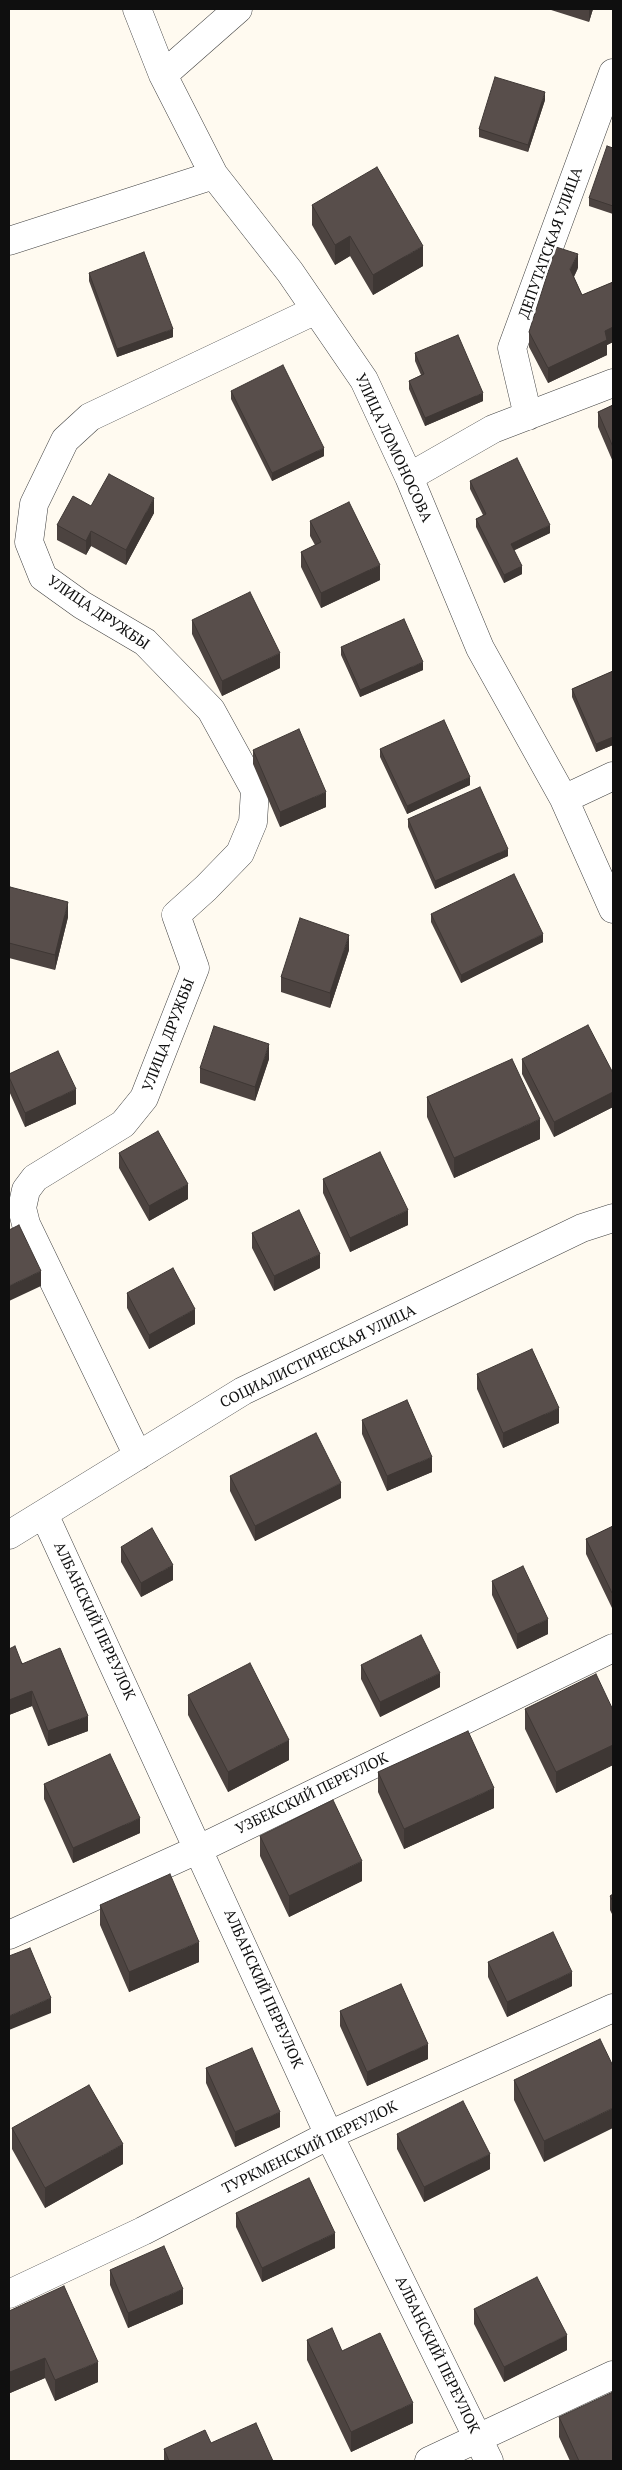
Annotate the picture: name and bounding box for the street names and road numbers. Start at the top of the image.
street label: ДЕПУТАТСКАЯ УЛИЦА [515,165,587,321]
street label: УЛИЦА ЛОМОНОСОВА [351,371,435,525]
street label: УЛИЦА ДРУЖБЫ [44,572,152,654]
street label: УЛИЦА ДРУЖБЫ [139,976,199,1094]
street label: СОЦИАЛИСТИЧЕСКАЯ УЛИЦА [217,1302,419,1412]
street label: АЛБАНСКИЙ ПЕРЕУЛОК [49,1539,139,1703]
street label: УЗБЕКСКИЙ ПЕРЕУЛОК [233,1749,391,1839]
street label: АЛБАНСКИЙ ПЕРЕУЛОК [220,1907,306,2071]
street label: ТУРКМЕНСКИЙ ПЕРЕУЛОК [219,2098,401,2198]
street label: АЛБАНСКИЙ ПЕРЕУЛОК [391,2274,483,2436]

